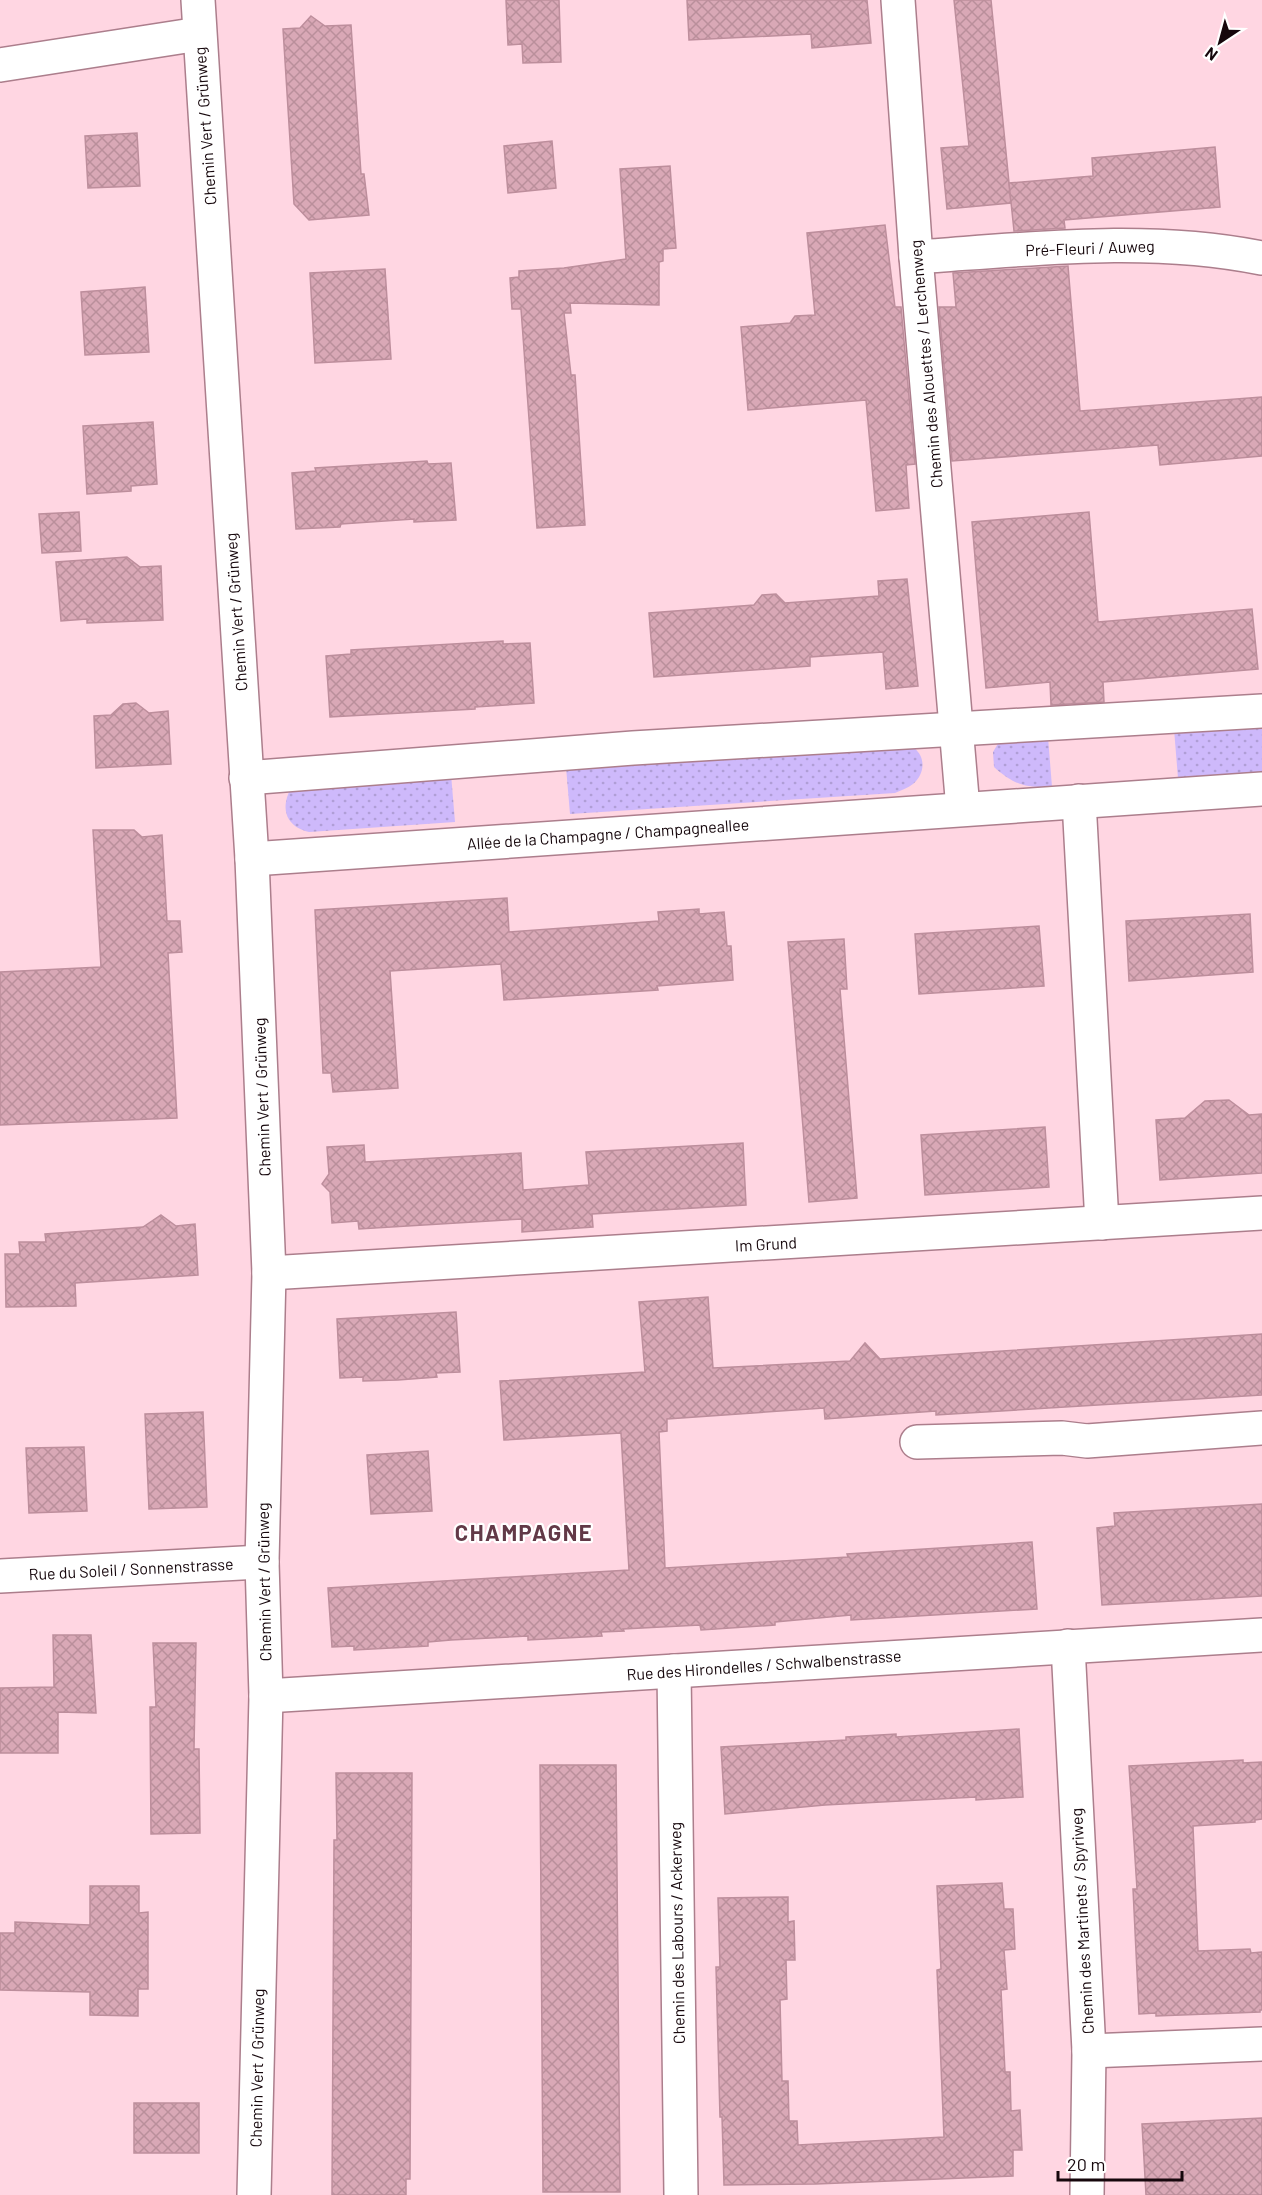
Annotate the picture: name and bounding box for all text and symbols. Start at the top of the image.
north arrow [1190,12,1250,72]
text: N [1201,44,1221,65]
street label: Chemin Vert / Grünweg [189,46,220,206]
street label: Pré-Fleuri / Auweg [1025,236,1155,259]
street label: Chemin des Alouettes / Lerchenweg [905,239,946,489]
street label: Chemin Vert / Grünweg [220,532,251,692]
street label: Allée de la Champagne / Champagneallee [466,814,750,853]
street label: Chemin Vert / Grünweg [249,1017,274,1177]
street label: Im Grund [734,1232,797,1255]
street label: Chemin Vert / Grünweg [253,1502,274,1662]
district label: CHAMPAGNE [455,1519,593,1545]
street label: Rue du Soleil / Sonnenstrasse [28,1554,234,1583]
street label: Rue des Hirondelles / Schwalbenstrasse [626,1645,902,1684]
street label: Chemin des Martinets / Spyriweg [1066,1807,1097,2035]
street label: Chemin des Labours / Ackerweg [665,1822,688,2044]
street label: Chemin Vert / Grünweg [246,1988,267,2148]
scale bar [1058,2144,1182,2182]
text: 20 m [1067,2153,1105,2175]

